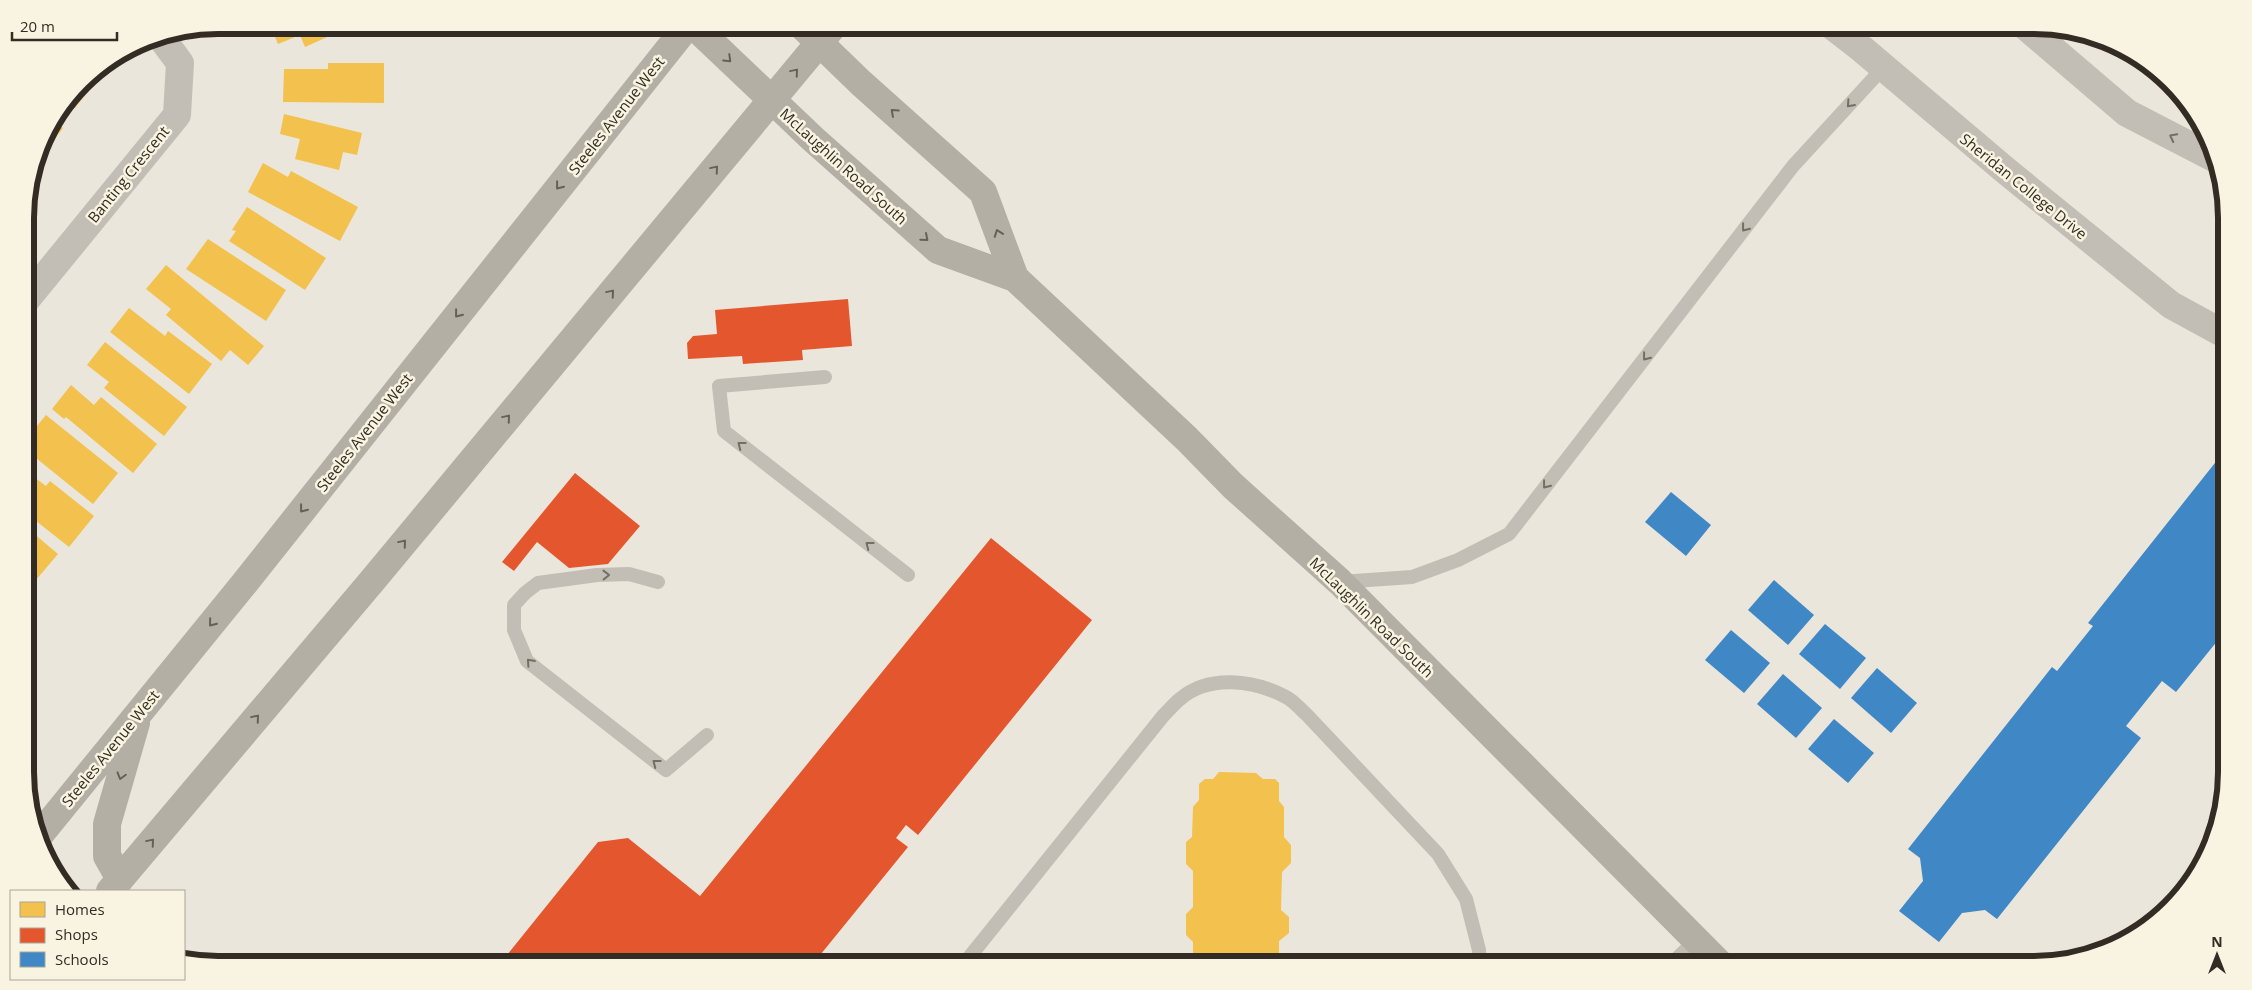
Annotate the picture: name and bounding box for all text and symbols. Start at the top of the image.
scale bar [12,10,118,42]
text: 20 m [20,16,55,36]
street label: Steeles Avenue West [564,52,668,178]
one-way arrow [722,53,731,62]
one-way arrow [789,68,798,77]
one-way arrow [1847,98,1856,107]
street label: McLaughlin Road South [776,103,912,229]
one-way arrow [891,109,900,118]
street label: Banting Crescent [83,122,173,226]
street label: Sheridan College Drive [1956,129,2092,243]
one-way arrow [2169,133,2178,143]
one-way arrow [709,165,718,174]
one-way arrow [556,181,565,190]
one-way arrow [1743,222,1751,231]
one-way arrow [994,229,1004,237]
one-way arrow [919,232,928,241]
one-way arrow [605,290,614,299]
one-way arrow [455,308,464,317]
one-way arrow [1643,351,1651,360]
street label: Steeles Avenue West [312,369,416,495]
one-way arrow [501,415,510,424]
one-way arrow [738,442,747,450]
one-way arrow [1544,479,1552,488]
one-way arrow [299,504,308,513]
one-way arrow [397,540,405,549]
one-way arrow [866,542,875,550]
street label: McLaughlin Road South [1306,553,1438,681]
one-way arrow [603,569,611,580]
one-way arrow [209,617,217,626]
one-way arrow [527,658,536,667]
street label: Steeles Avenue West [57,686,163,810]
one-way arrow [250,715,258,724]
one-way arrow [653,760,662,769]
one-way arrow [116,771,126,780]
one-way arrow [145,839,154,848]
legend [10,890,185,980]
text: Homes [55,899,105,919]
text: Shops [55,924,98,944]
north arrow [2192,930,2242,980]
text: N [2211,932,2223,951]
text: Schools [55,949,109,969]

